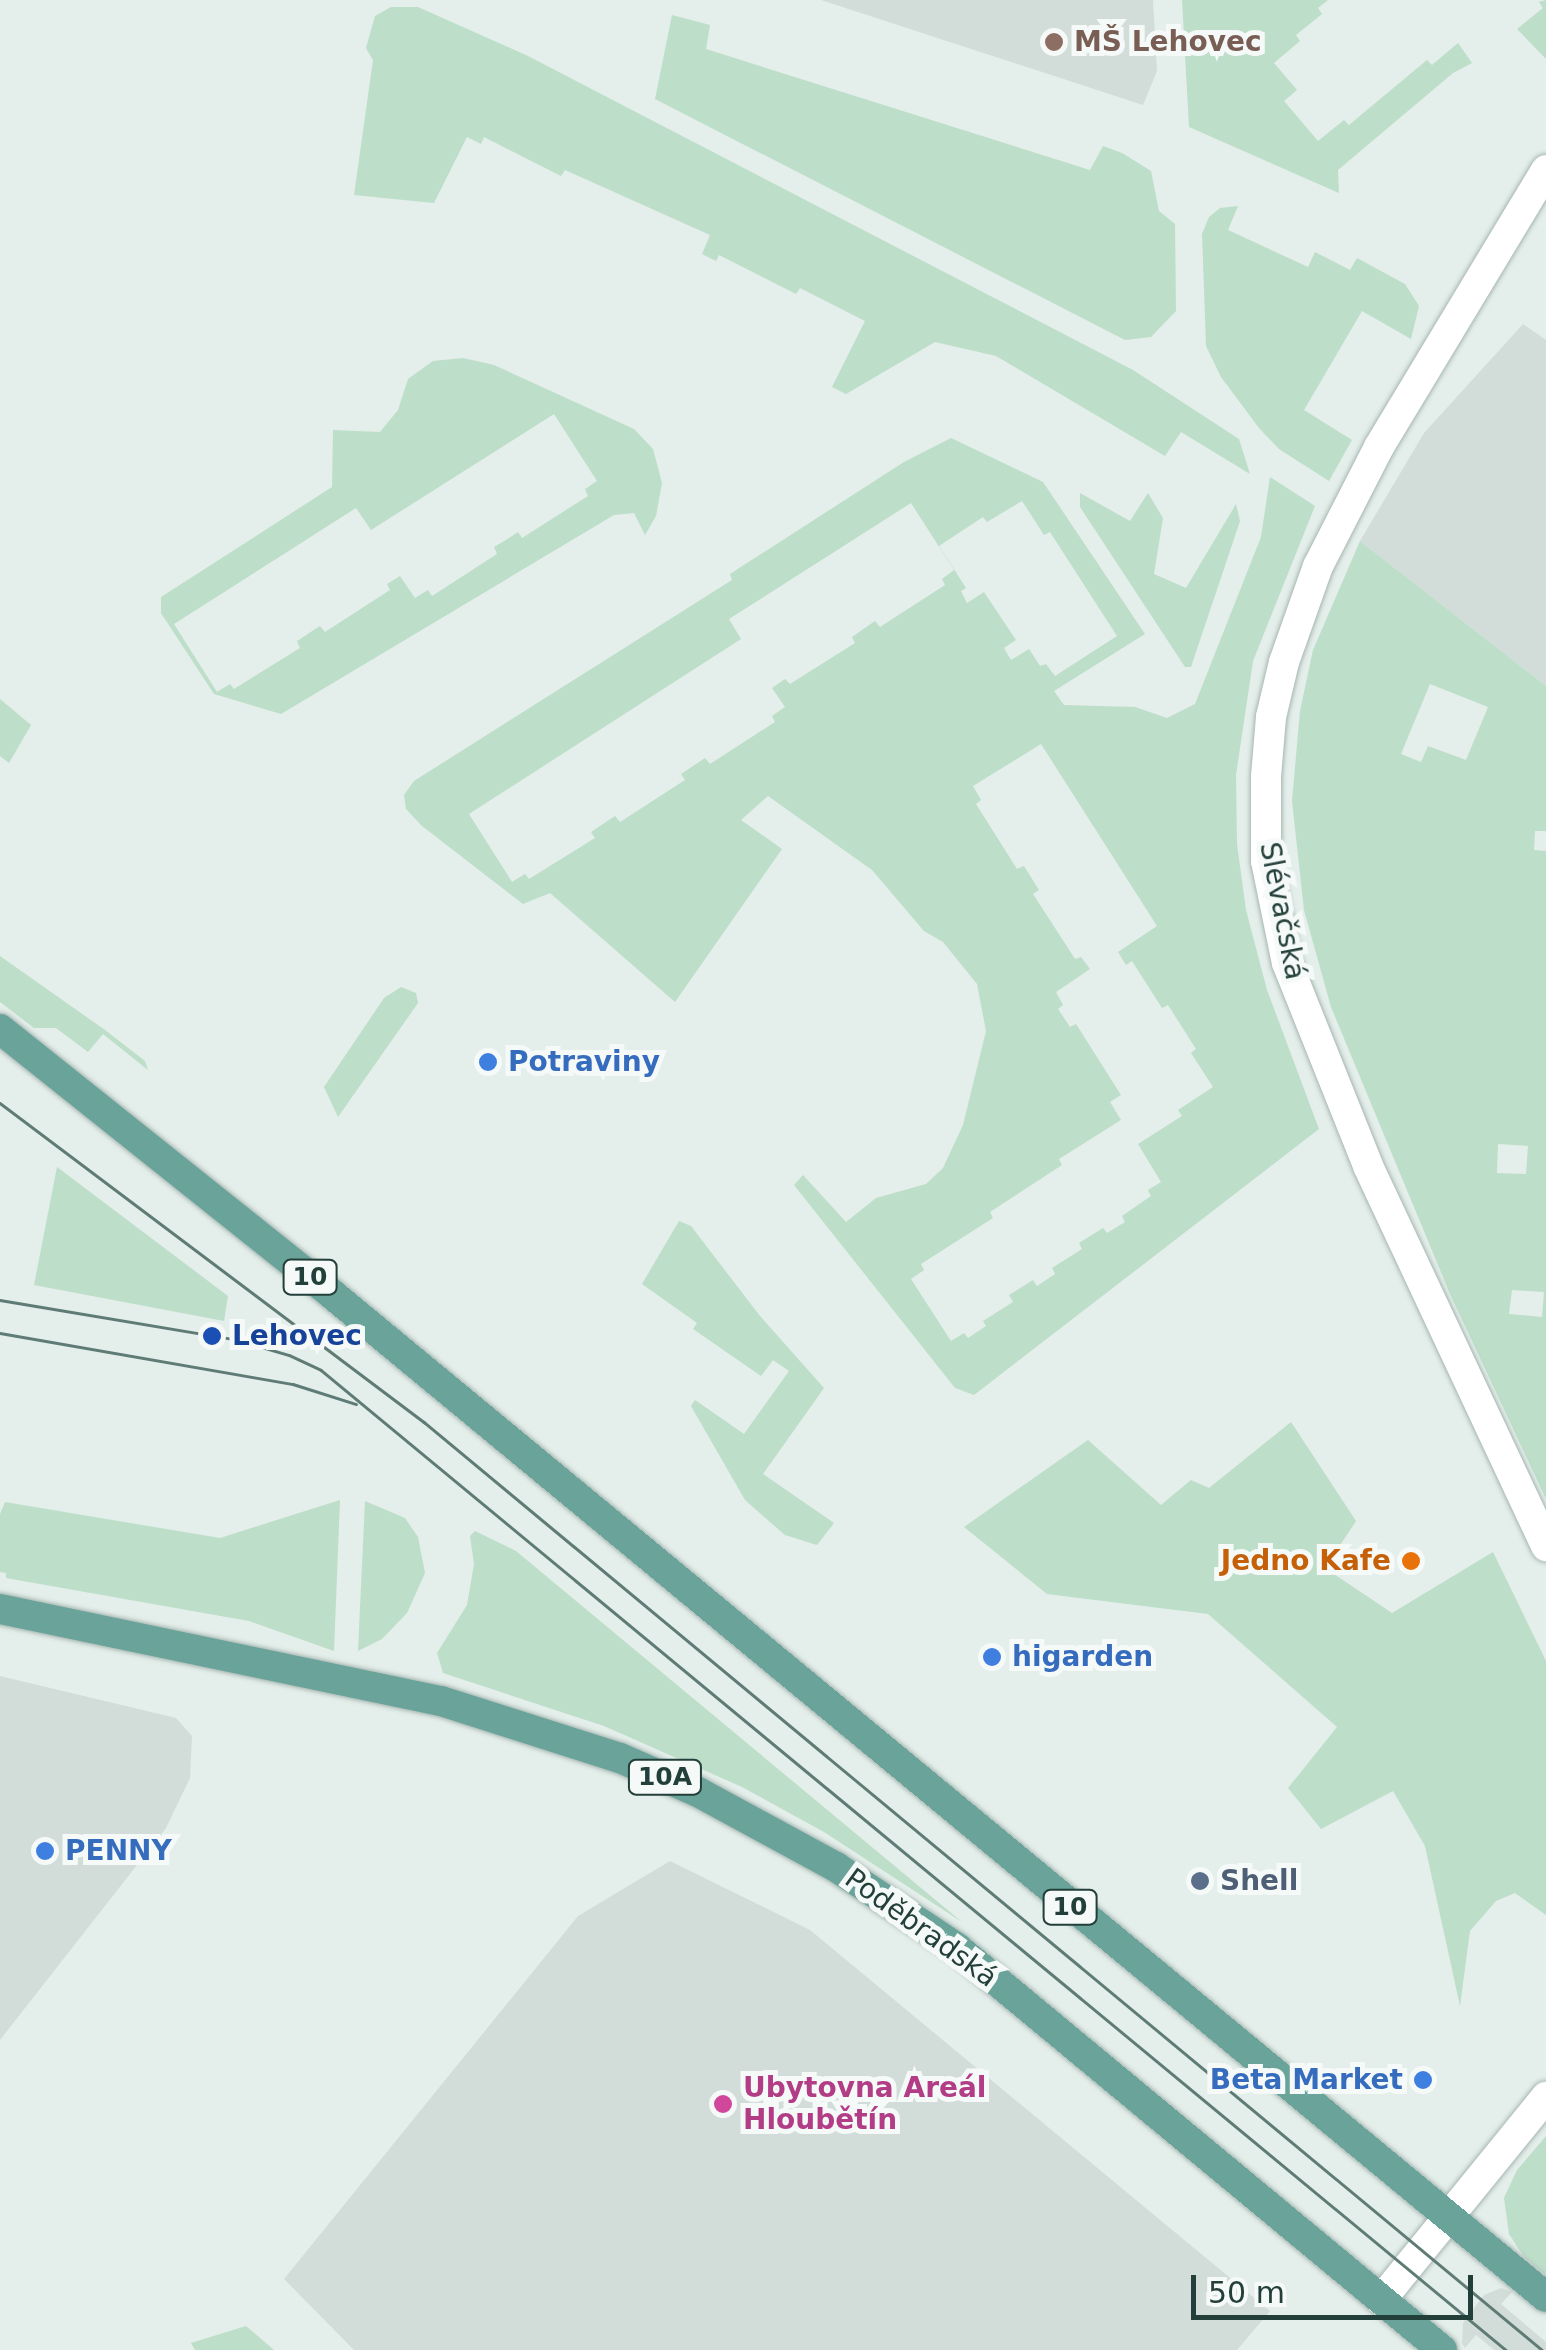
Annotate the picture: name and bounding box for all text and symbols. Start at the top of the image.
place label: MŠ Lehovec [1074,25,1262,59]
marker: MŠ Lehovec [1043,31,1065,53]
street label: Slévačská [1252,839,1312,983]
place label: Potraviny [508,1045,660,1079]
marker: Potraviny [477,1051,499,1073]
road number: 10 [282,1257,338,1297]
place label: Lehovec [232,1319,362,1353]
marker: Lehovec [201,1325,223,1347]
place label: Jedno Kafe [1221,1544,1391,1578]
marker: Jedno Kafe [1400,1550,1422,1572]
place label: higarden [1012,1640,1153,1674]
marker: higarden [981,1646,1003,1668]
road number: 10A [628,1757,702,1797]
place label: PENNY [65,1834,172,1868]
marker: PENNY [34,1840,56,1862]
street label: Poděbradská [838,1862,1004,1994]
place label: Shell [1220,1864,1298,1898]
marker: Shell [1189,1870,1211,1892]
road number: 10 [1042,1887,1098,1927]
place label: Beta Market [1210,2063,1403,2097]
marker: Beta Market [1412,2069,1434,2091]
place label: Ubytovna Areál Hloubětín [743,2071,986,2137]
marker: Ubytovna Areál Hloubětín [712,2093,734,2115]
scale bar [1196,2255,1478,2317]
text: 50 m [1208,2275,1285,2310]

